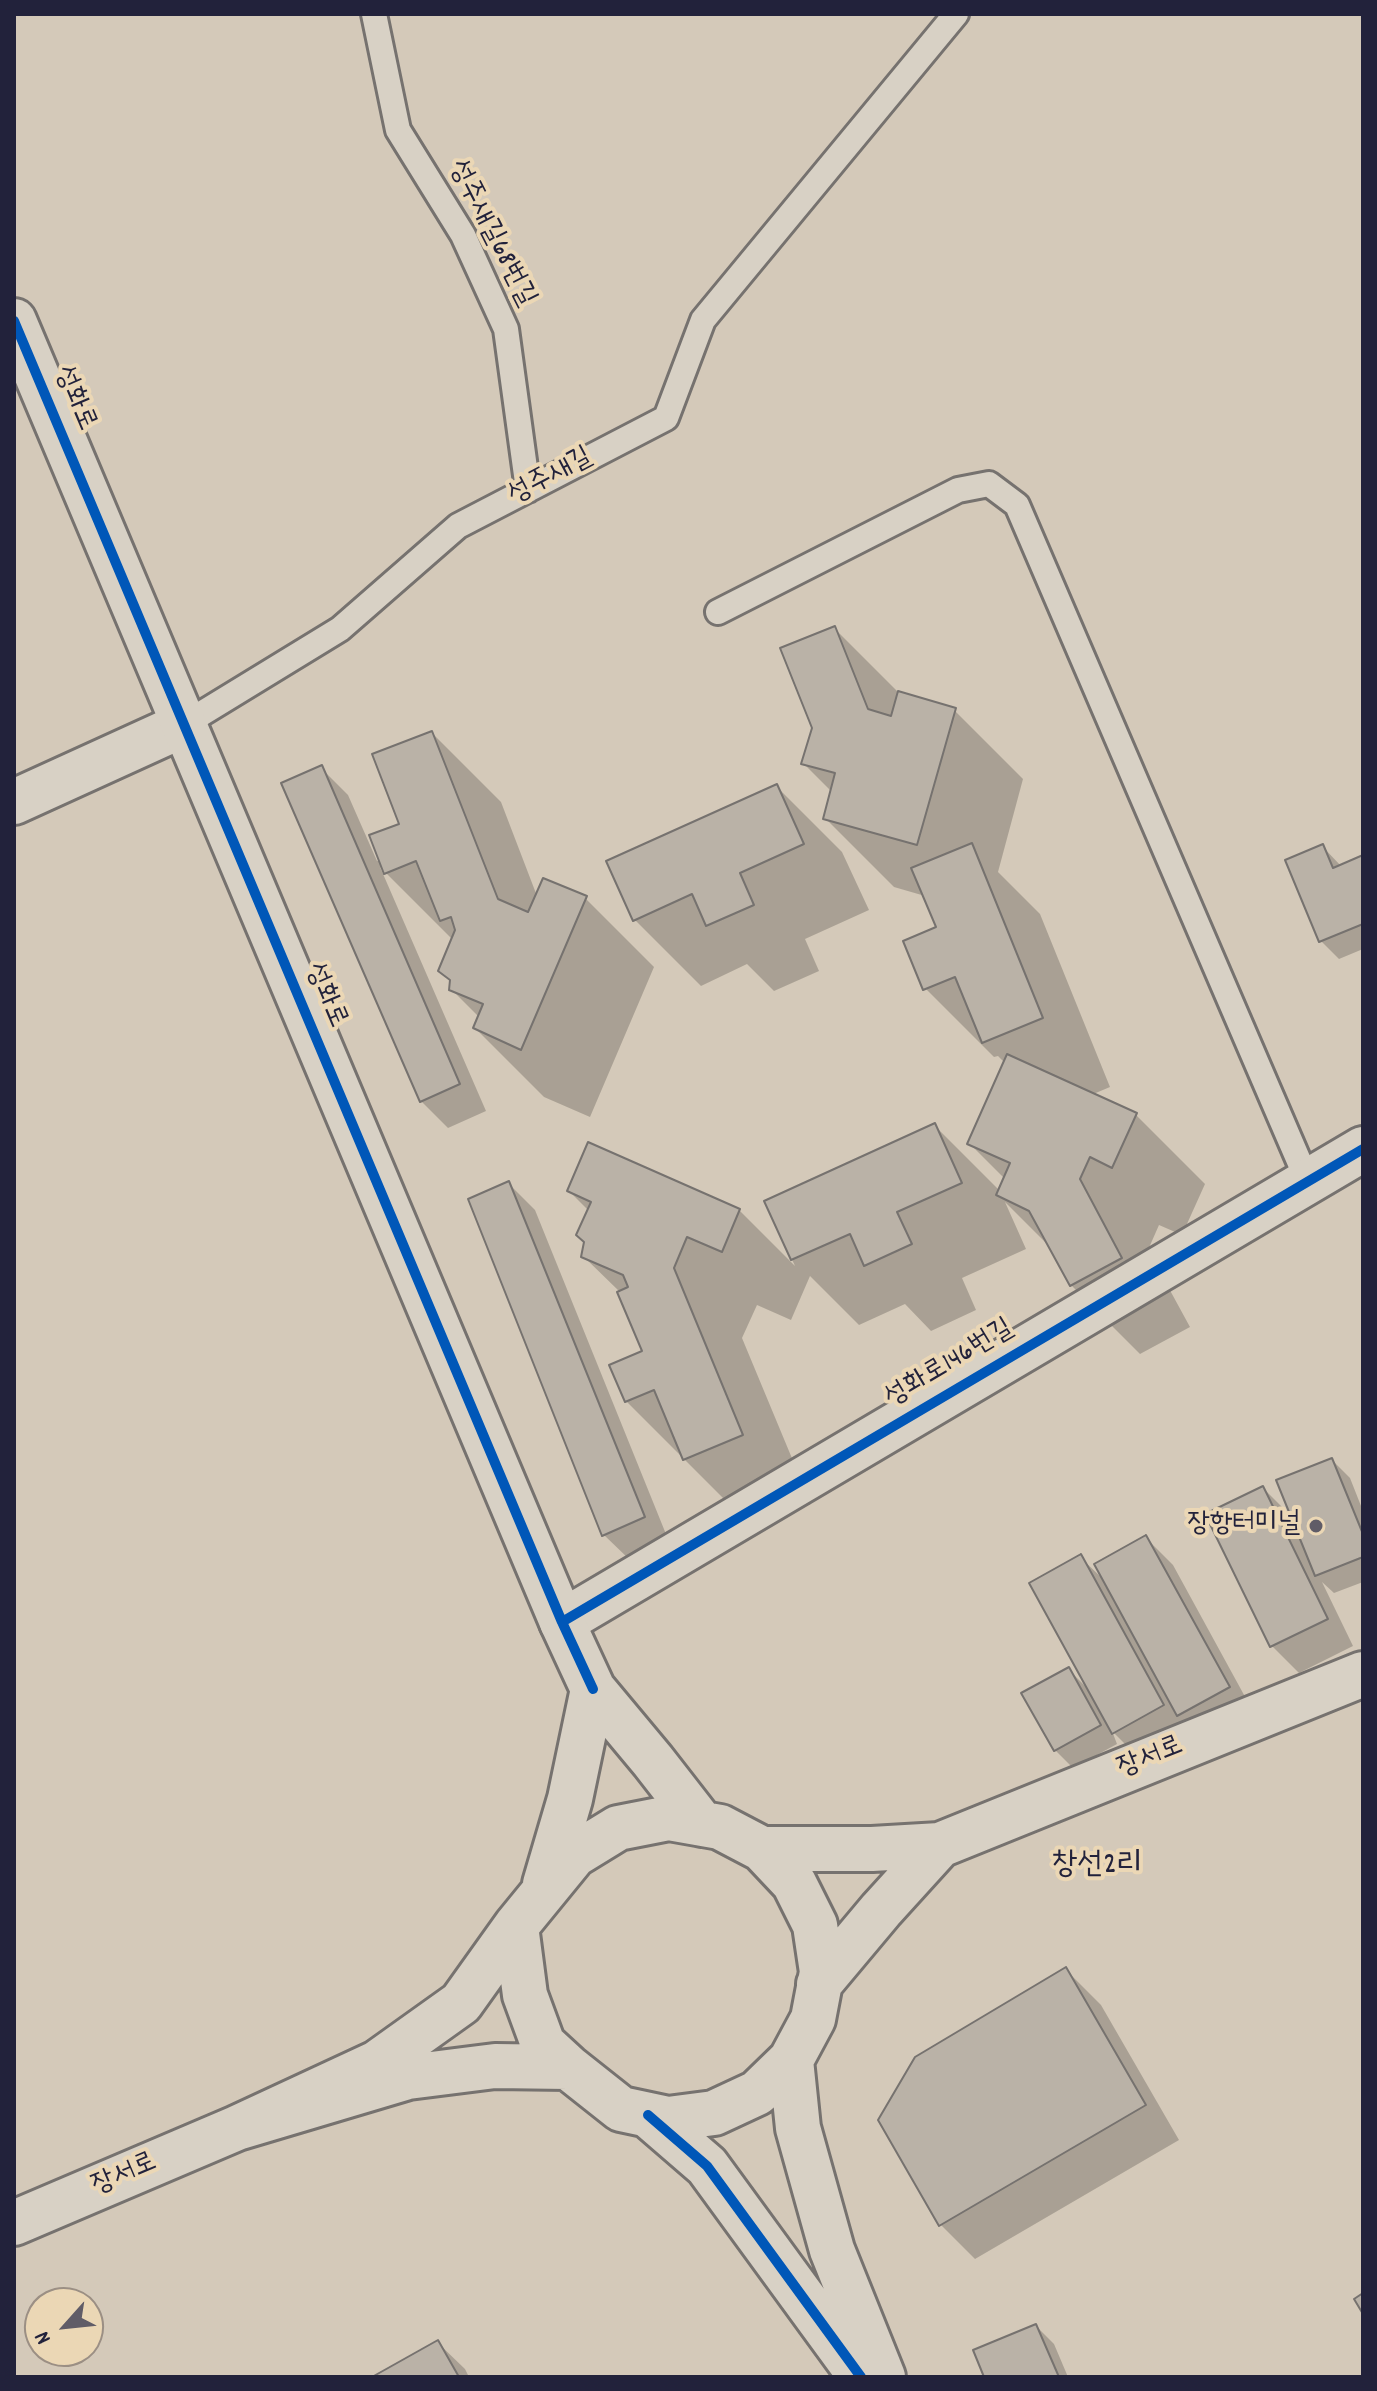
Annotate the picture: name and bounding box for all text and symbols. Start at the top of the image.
street label: 성주새길68번길 [439,155,541,313]
street label: 성화로 [44,361,102,437]
street label: 성주새길 [503,442,599,514]
street label: 성화로 [295,958,353,1034]
street label: 성화로146번길 [880,1313,1020,1417]
place label: 장항터미널 [1187,1509,1300,1543]
marker: 장항터미널 [1307,1517,1325,1535]
street label: 장서로 [1113,1731,1189,1787]
district label: 창선2리 [1051,1849,1143,1887]
street label: 장서로 [87,2147,163,2205]
north arrow [24,2287,104,2367]
text: N [28,2325,60,2349]

